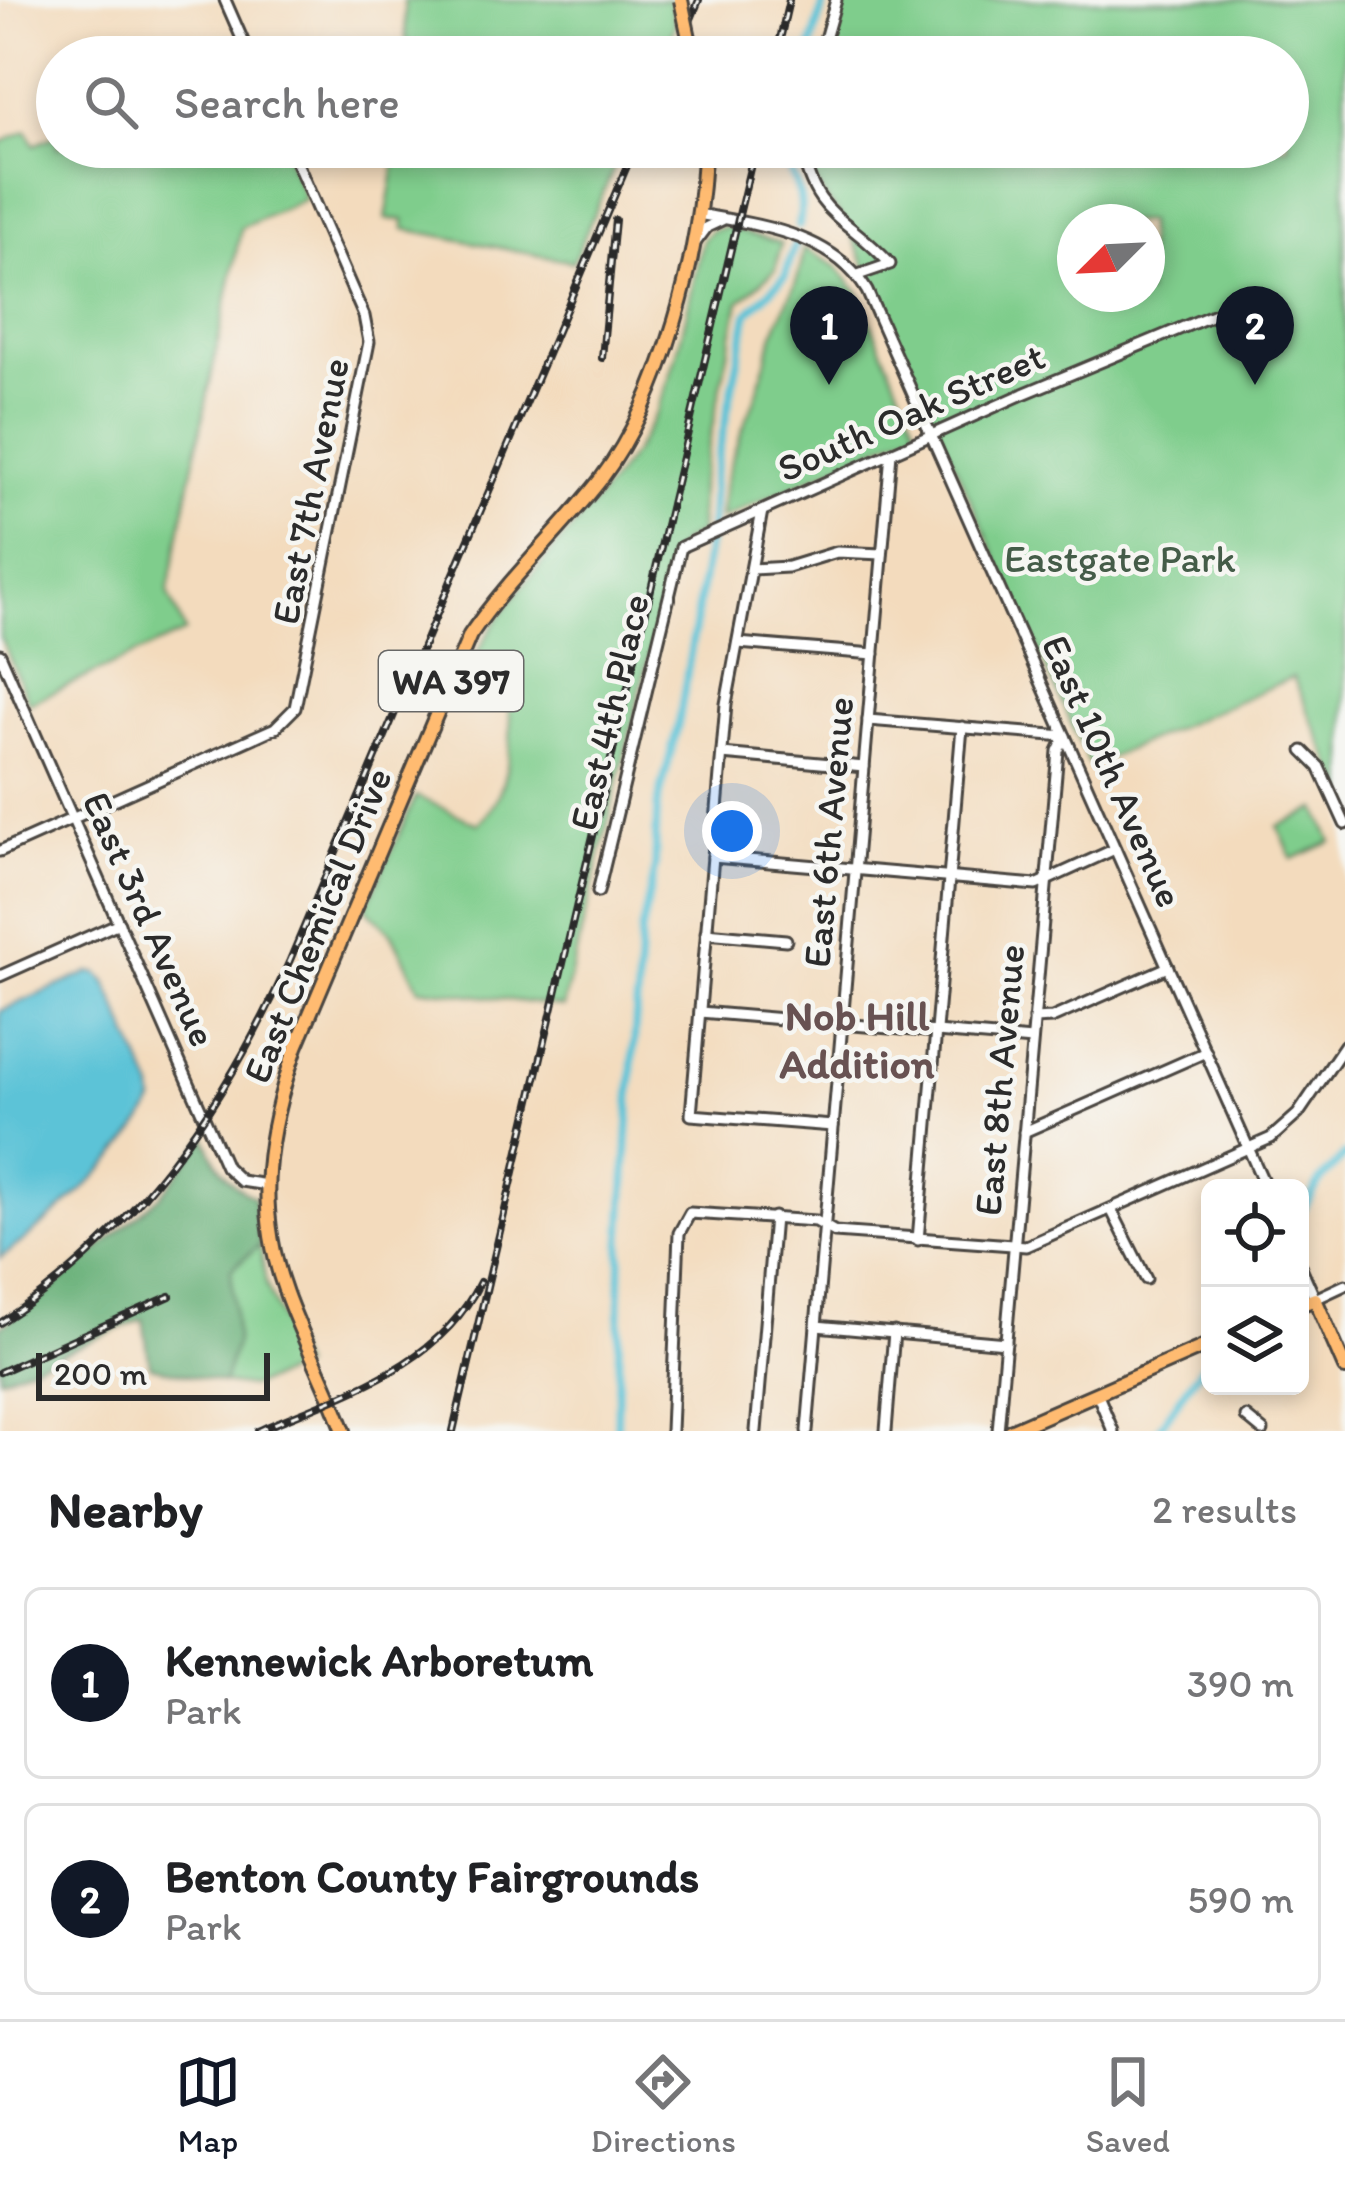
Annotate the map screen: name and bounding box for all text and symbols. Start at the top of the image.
search box [36,36,1309,168]
icon: search [78,69,144,135]
text: Search here [174,75,400,129]
north arrow [1057,204,1165,312]
pin: 1 [790,286,868,385]
pin: 2 [1216,286,1294,385]
street label: South Oak Street [770,332,1052,492]
street label: East 7th Avenue [261,354,359,628]
park label: Eastgate Park [1004,535,1236,582]
street label: East 4th Place [559,589,659,835]
street label: East 10th Avenue [1032,628,1194,914]
road number: WA 397 [379,651,523,711]
street label: East 6th Avenue [793,695,863,969]
street label: East Chemical Drive [232,761,402,1089]
street label: East 3rd Avenue [73,785,227,1053]
your location [702,801,762,861]
street label: East 8th Avenue [964,942,1034,1218]
district label: Nob Hill Addition [780,990,935,1089]
map controls [1201,1179,1309,1395]
button: locate [1201,1179,1309,1287]
button: layers [1201,1287,1309,1395]
scale bar [36,1347,270,1400]
text: 200 m [54,1354,147,1393]
text: Nearby [48,1479,203,1540]
text: 2 results [1152,1486,1297,1533]
text: Kennewick Arboretum [165,1633,593,1687]
text: 1 [81,1660,99,1707]
text: 390 m [1187,1660,1294,1707]
text: Park [165,1687,242,1734]
text: Benton County Fairgrounds [165,1849,699,1903]
text: 2 [80,1876,100,1923]
text: 590 m [1188,1876,1294,1923]
text: Park [165,1903,242,1950]
tab: Map [175,2049,241,2160]
tab: Directions [591,2049,736,2160]
tab: Saved [1086,2049,1170,2160]

